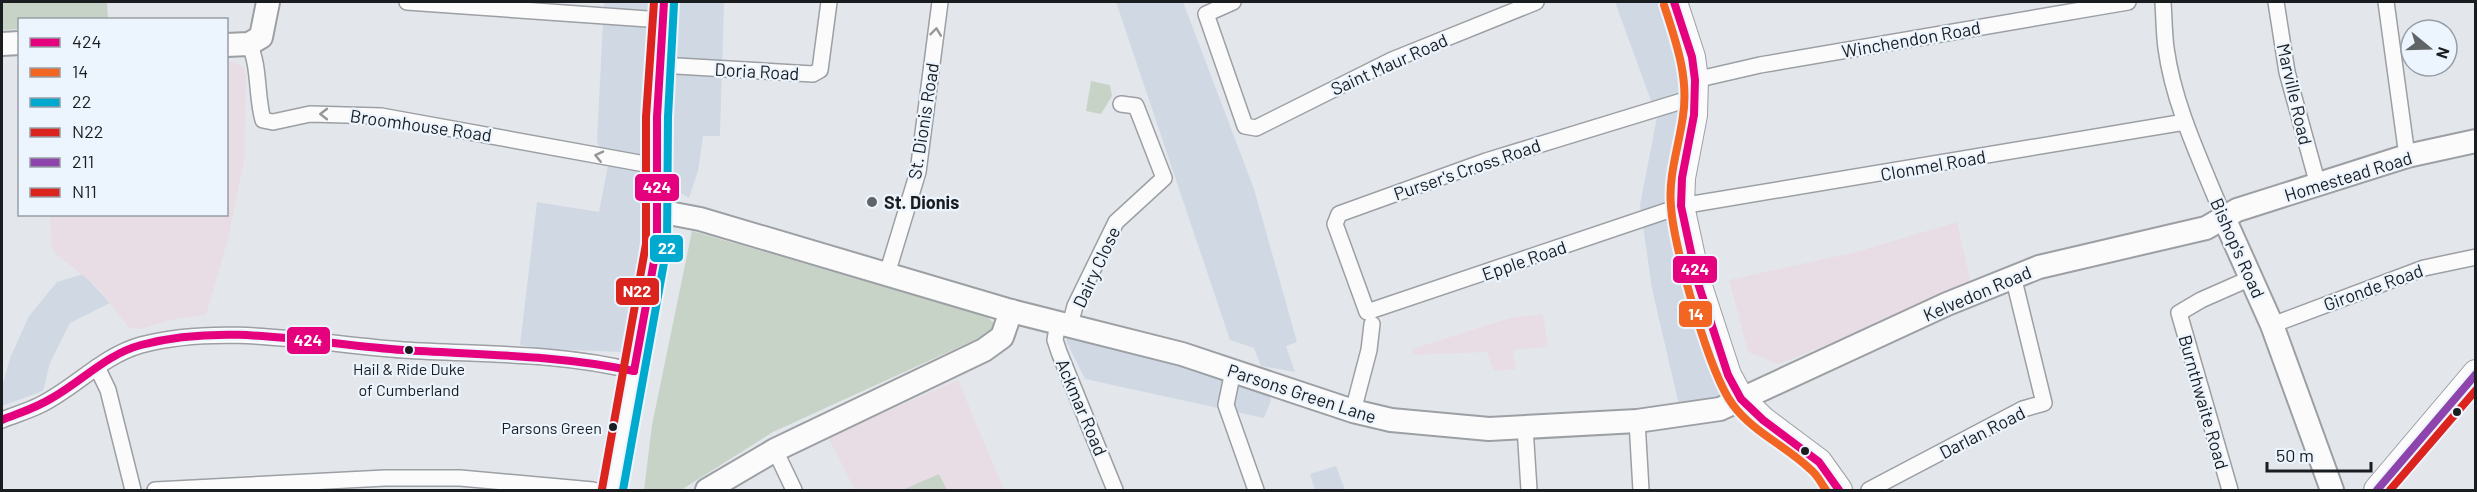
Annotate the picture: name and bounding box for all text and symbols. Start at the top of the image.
street label: Winchendon Road [1840,16,1982,62]
legend [18,18,228,216]
north arrow [2399,18,2459,78]
one-way arrow [930,28,942,37]
street label: Saint Maur Road [1327,28,1451,100]
text: 424 [72,30,101,52]
street label: Marville Road [2273,41,2317,147]
text: N [2433,45,2454,61]
street label: Doria Road [714,58,800,84]
text: 14 [72,60,88,82]
street label: St. Dionis Road [903,61,943,181]
text: 22 [72,90,91,112]
street label: Broomhouse Road [349,104,493,146]
one-way arrow [319,108,328,120]
text: N22 [72,120,103,142]
street label: Purser's Cross Road [1391,134,1543,204]
street label: Clonmel Road [1879,145,1987,185]
street label: Homestead Road [2281,146,2415,206]
text: 211 [72,150,94,172]
one-way arrow [594,151,604,164]
line badge: 424 [634,173,680,202]
text: 424 [643,177,671,196]
text: N11 [72,180,97,202]
place label: St. Dionis [884,191,959,213]
marker: St. Dionis [865,195,879,209]
street label: Bishop's Road [2206,195,2270,301]
street label: Dairy Close [1068,223,1124,311]
line badge: 22 [649,234,684,263]
street label: Epple Road [1479,235,1569,285]
text: 22 [658,238,676,257]
line badge: 424 [1672,255,1718,284]
text: 424 [1681,259,1709,278]
street label: Gironde Road [2320,259,2426,315]
street label: Kelvedon Road [1920,260,2034,326]
line badge: N22 [615,277,660,306]
text: N22 [623,281,651,300]
line badge: 14 [1678,300,1713,328]
text: 14 [1688,304,1704,323]
line badge: 424 [286,326,331,355]
text: 424 [294,330,322,349]
street label: Burnthwaite Road [2174,332,2234,472]
marker: Hail & Ride Duke of Cumberland [403,344,415,356]
street label: Ackmar Road [1052,355,1112,459]
place label: Hail & Ride Duke of Cumberland [353,359,465,399]
street label: Parsons Green Lane [1225,359,1379,427]
street label: Darlan Road [1935,401,2029,463]
unlabelled marker [2451,406,2463,418]
place label: Parsons Green [501,418,602,437]
marker: Parsons Green [607,421,619,433]
scale bar [2267,435,2370,473]
text: 50 m [2276,444,2314,466]
unlabelled marker [1799,445,1811,457]

